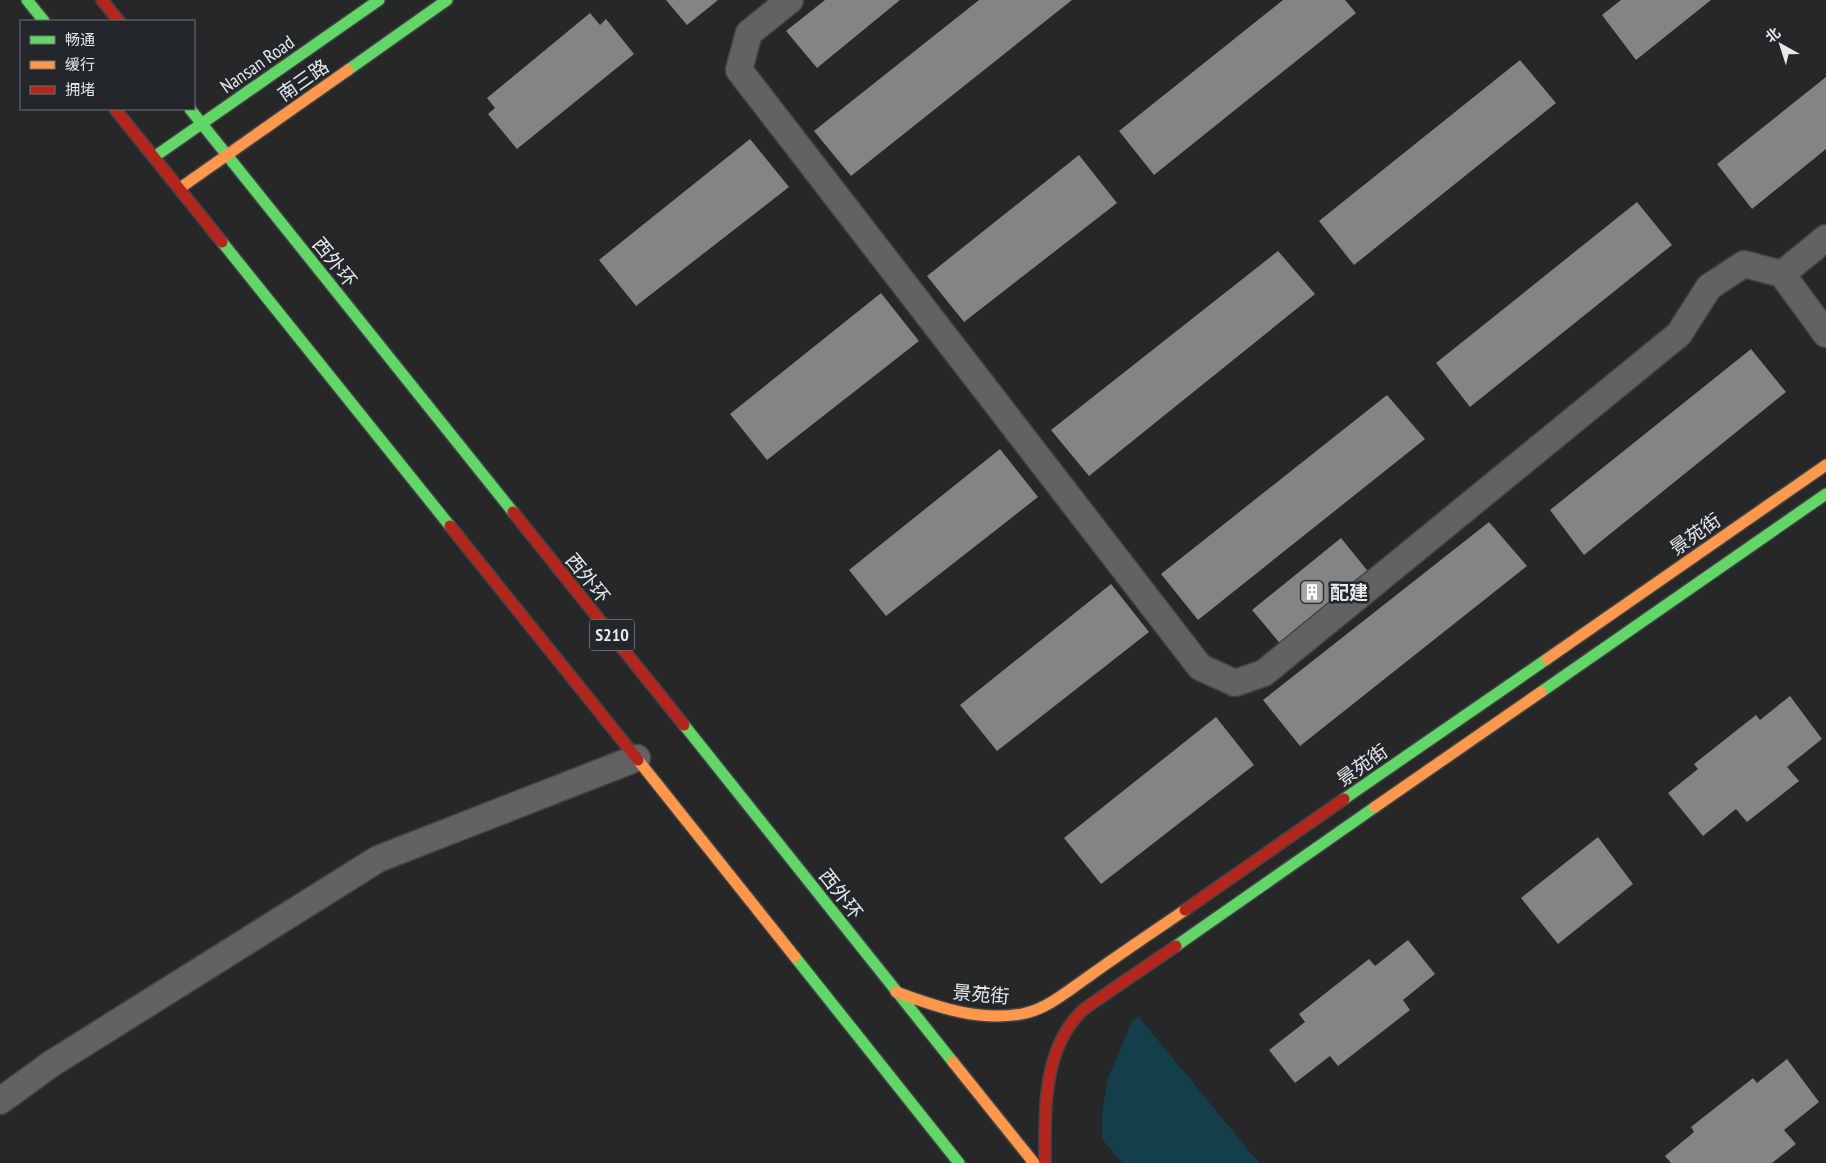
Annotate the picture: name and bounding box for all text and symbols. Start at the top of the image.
legend [20,20,195,110]
north arrow [1756,20,1806,70]
text: 北 [1762,23,1784,46]
text: 畅通 [65,30,95,49]
street label: Nansan Road [215,30,299,98]
street label: 南三路 [273,54,333,106]
text: 缓行 [65,55,95,74]
text: 拥堵 [65,80,95,99]
street label: 西外环 [308,232,362,292]
street label: 景苑街 [1665,508,1725,560]
street label: 西外环 [561,548,615,608]
building icon: 配建 [1299,579,1325,605]
place label: 配建 [1330,580,1368,604]
road number: S210 [590,620,634,650]
street label: 景苑街 [1332,739,1392,791]
street label: 西外环 [814,864,868,924]
street label: 景苑街 [952,980,1010,1008]

